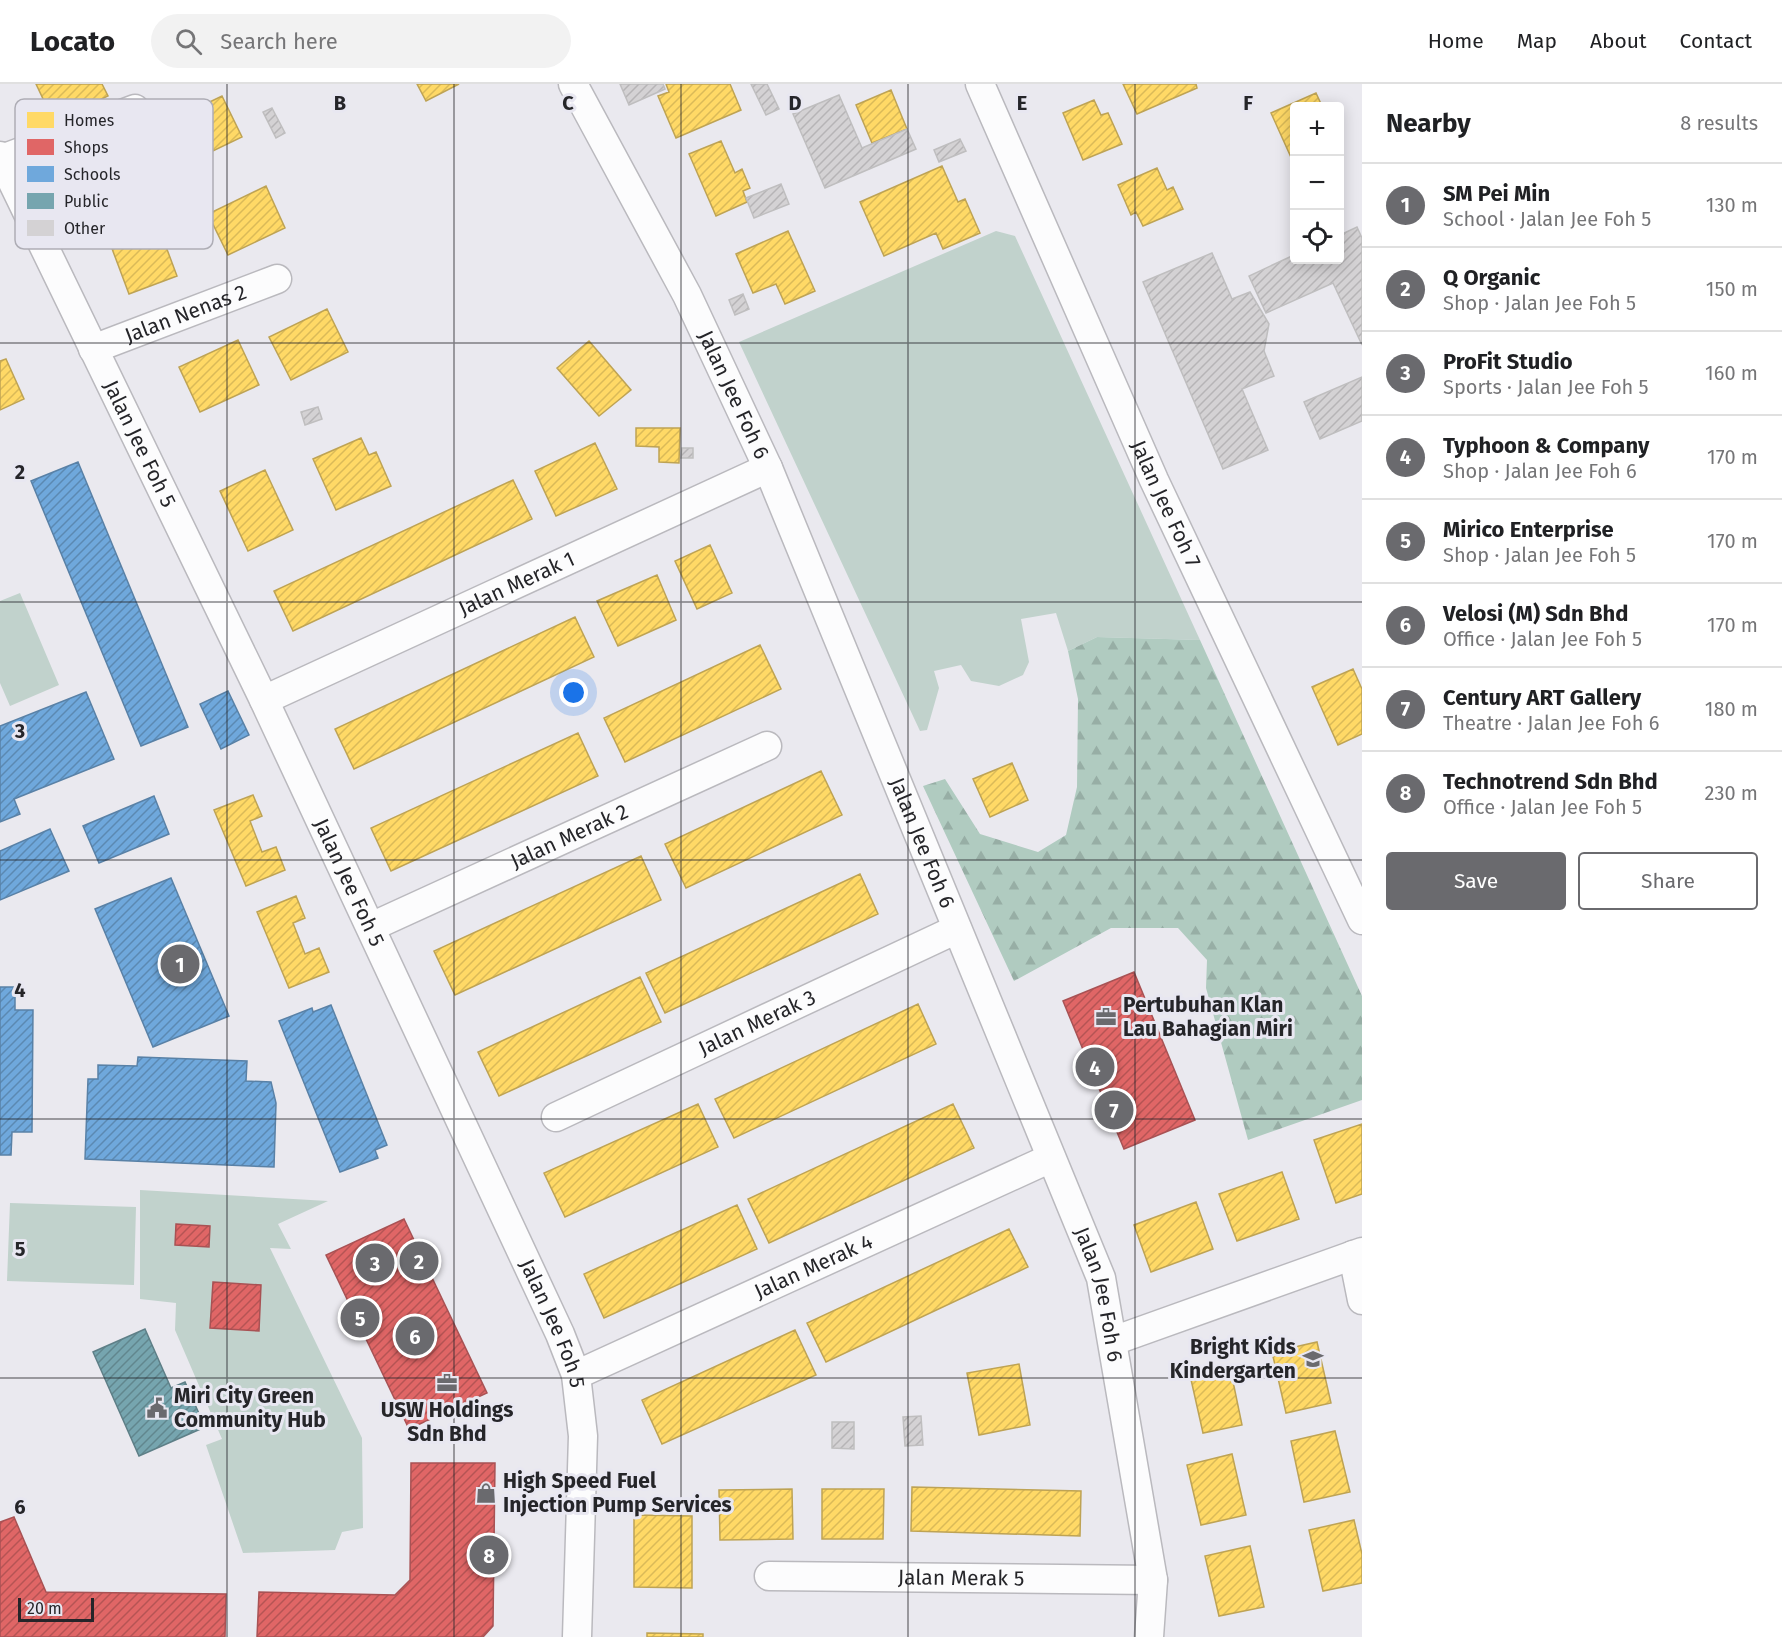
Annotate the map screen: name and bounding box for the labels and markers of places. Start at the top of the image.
pin: 1 [160,942,200,986]
place label: Pertubuhan Klan Lau Bahagian Miri [1123,992,1293,1042]
office icon: Pertubuhan Klan Lau Bahagian Miri [1094,1005,1118,1029]
pin: 4 [1076,1044,1114,1090]
pin: 7 [1094,1088,1134,1132]
pin: 2 [400,1238,438,1284]
pin: 3 [356,1240,394,1286]
pin: 5 [340,1296,380,1340]
pin: 6 [396,1314,434,1358]
place label: Bright Kids Kindergarten [1170,1334,1296,1384]
school or university icon: Bright Kids Kindergarten [1301,1347,1325,1371]
office icon: USW Holdings Sdn Bhd [435,1371,459,1395]
place label: Miri City Green Community Hub [174,1383,326,1433]
public building icon: Miri City Green Community Hub [145,1396,169,1420]
place label: USW Holdings Sdn Bhd [381,1397,513,1447]
place label: High Speed Fuel Injection Pump Services [503,1468,732,1518]
shop icon: High Speed Fuel Injection Pump Services [474,1481,498,1505]
pin: 8 [470,1532,508,1578]

